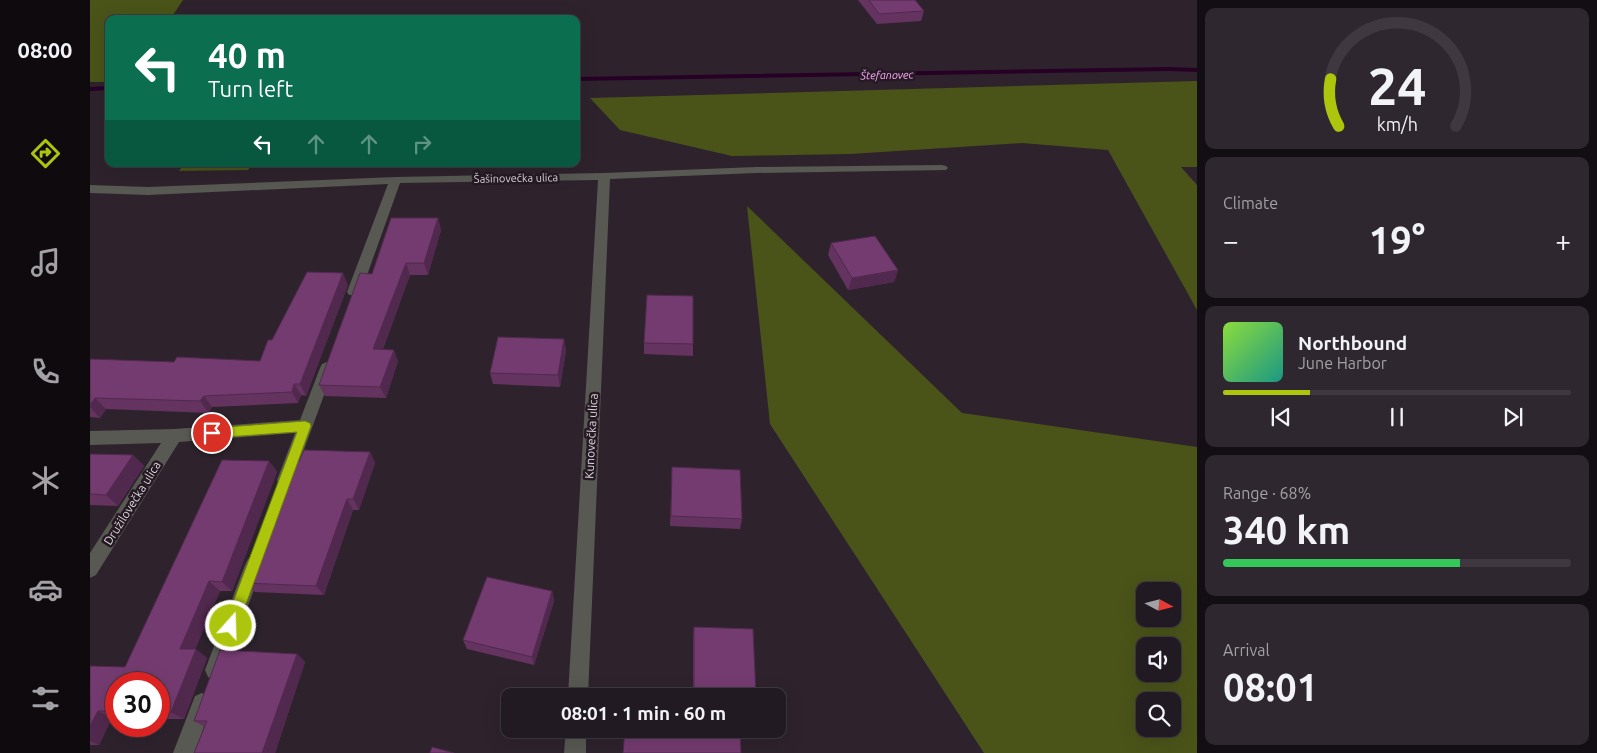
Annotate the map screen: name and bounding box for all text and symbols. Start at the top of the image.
icon: left [125,35,190,100]
text: 40 m [208,35,286,75]
text: 08:00 [17,37,73,62]
text: 24 [1368,57,1426,115]
water label: Štefanovec [859,68,915,81]
text: Turn left [208,76,293,101]
text: km/h [1376,114,1418,134]
icon: left [249,130,277,158]
icon: ahead [302,130,330,158]
icon: ahead [355,130,383,158]
icon: right [408,130,436,158]
icon: directions [28,136,63,171]
street label: Šašinovečka ulica [474,170,558,185]
text: Climate [1223,194,1278,212]
text: 19° [1369,219,1425,261]
text: − [1223,225,1239,256]
text: + [1555,225,1571,256]
icon: music [28,245,63,280]
text: Northbound [1298,332,1407,354]
icon: phone [28,354,63,389]
text: June Harbor [1298,354,1387,372]
street label: Kunovečka ulica [582,393,600,479]
icon: previous [1267,403,1295,431]
icon: pause [1383,403,1411,431]
icon: next [1499,403,1527,431]
pin [191,412,233,454]
icon: arrive [198,419,226,447]
street label: Družilovečka ulica [101,459,163,547]
icon: climate [28,463,63,498]
text: Range · 68% [1223,484,1311,502]
text: 340 km [1223,509,1350,551]
icon: car [28,572,63,607]
north arrow [1136,582,1181,628]
map controls [1136,582,1181,737]
position arrow [204,599,256,651]
button: sound [1136,637,1181,682]
text: Arrival [1223,641,1270,659]
text: 08:01 [1223,666,1318,708]
speed limit sign: 30 [105,672,170,737]
icon: filters [28,681,63,716]
button: search [1136,692,1181,737]
text: 08:01 · 1 min · 60 m [561,702,726,724]

